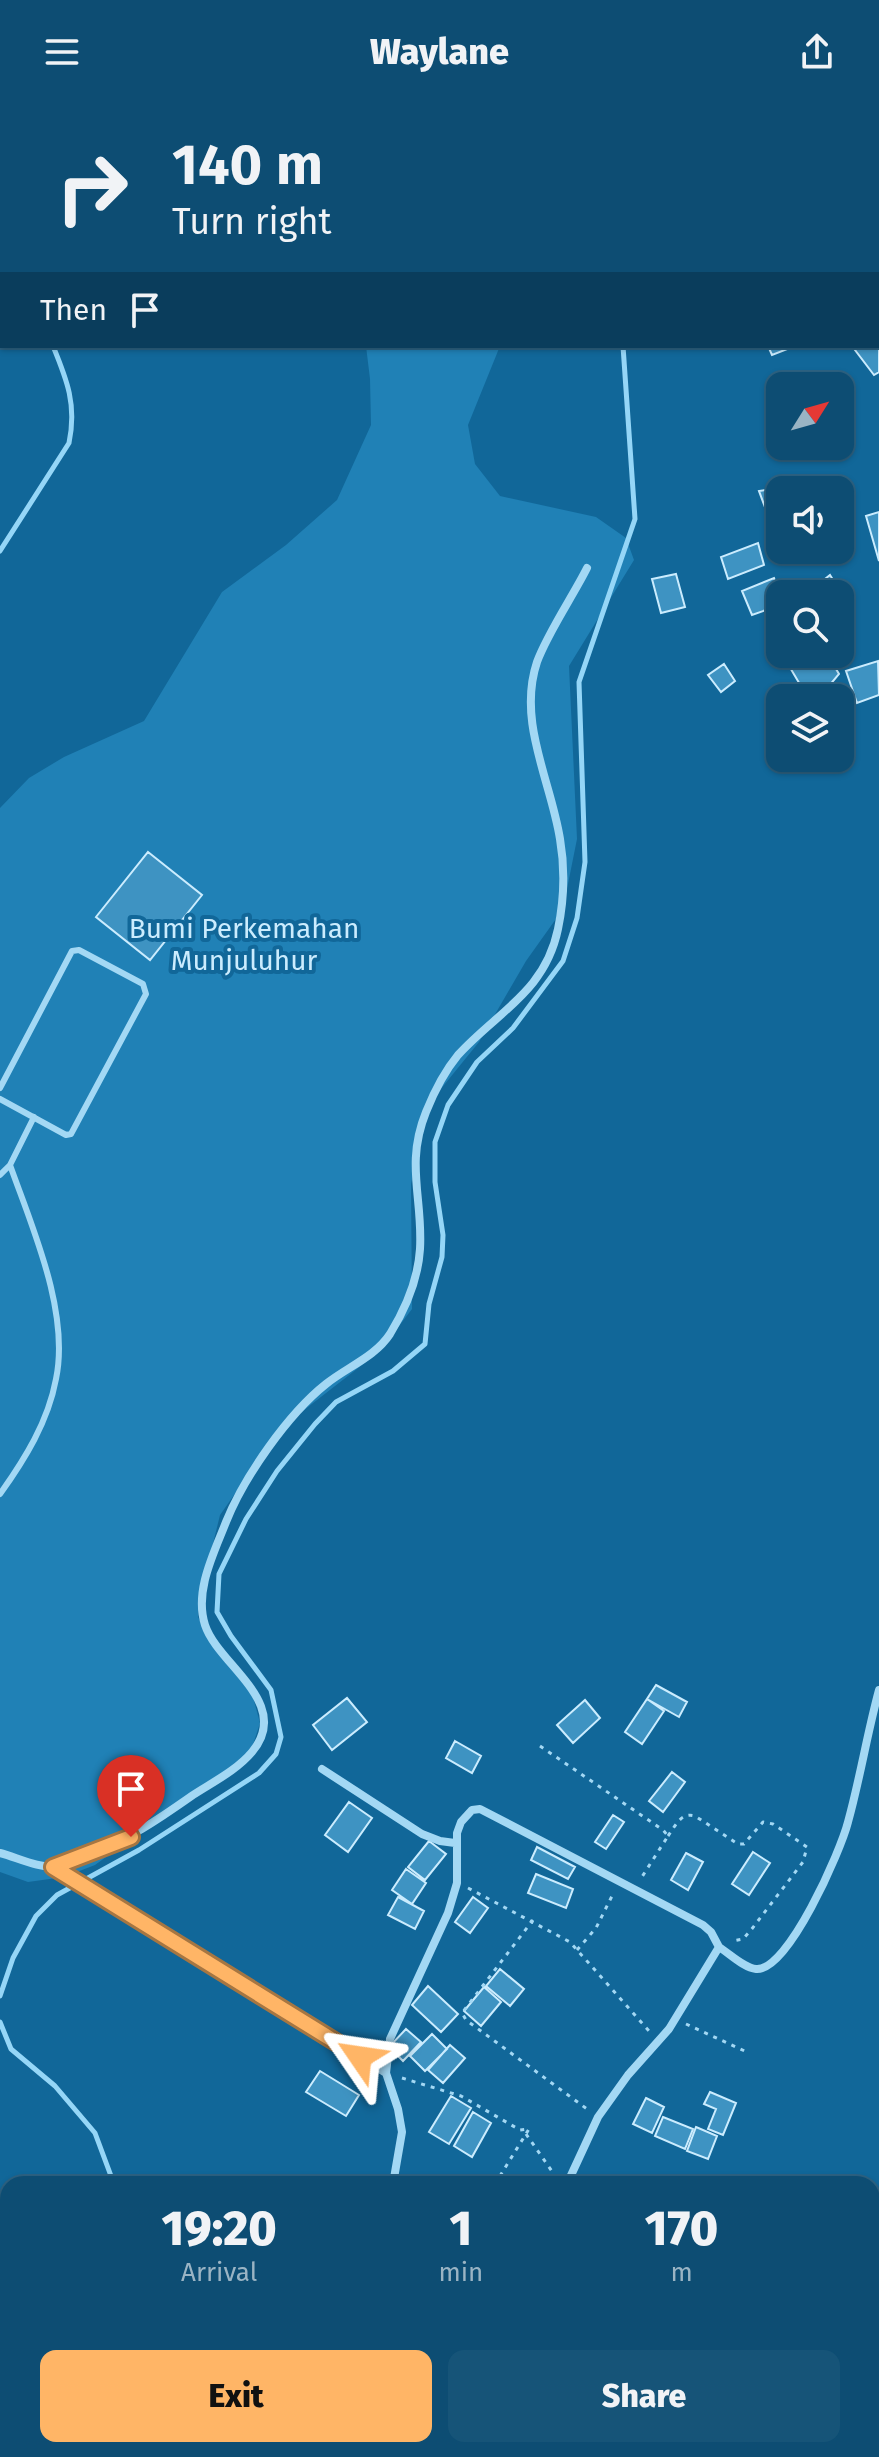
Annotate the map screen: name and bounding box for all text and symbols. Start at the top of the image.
icon: menu [40,30,84,74]
text: Waylane [370,30,509,74]
icon: share [795,30,839,74]
text: 140 m [172,132,323,199]
icon: right [40,136,144,240]
text: Turn right [172,200,332,244]
icon: arrive [123,288,167,332]
text: Then [40,292,107,328]
north arrow [766,372,854,460]
map controls [766,372,854,772]
button: sound [766,476,854,564]
button: search [766,580,854,668]
button: layers [766,684,854,772]
park label: Bumi Perkemahan Munjuluhur [129,912,359,977]
pin [97,1755,165,1837]
icon: arrive [109,1767,153,1811]
position arrow [318,2015,402,2099]
text: 19:20 [162,2200,277,2258]
text: 1 [449,2200,472,2258]
text: 170 [645,2200,718,2258]
text: Arrival [181,2257,257,2288]
text: min [438,2257,483,2288]
text: m [670,2257,693,2288]
button: Exit [40,2350,432,2442]
button: Share [448,2350,840,2442]

